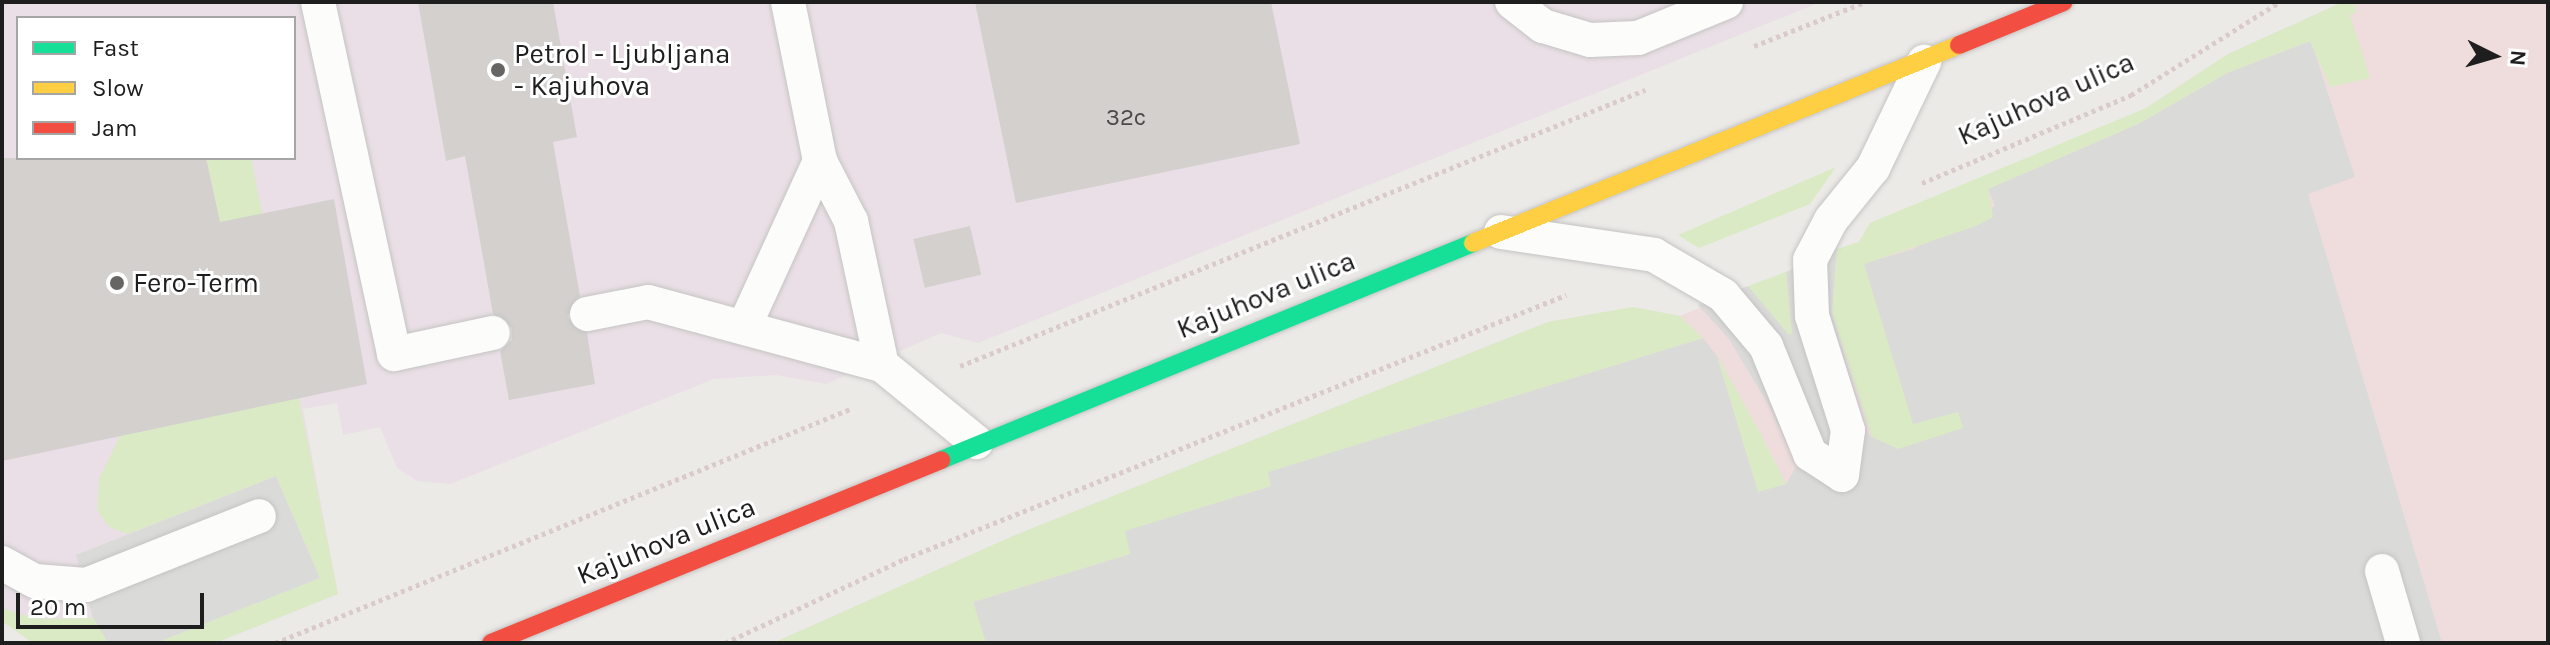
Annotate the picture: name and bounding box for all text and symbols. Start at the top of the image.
legend [16,16,296,160]
north arrow [2454,16,2534,96]
text: Fast [92,34,139,62]
place label: Petrol - Ljubljana - Kajuhova [514,37,730,103]
street label: Kajuhova ulica [1953,45,2139,153]
text: N [2504,49,2532,67]
marker: Petrol - Ljubljana - Kajuhova [489,61,507,79]
text: Slow [92,74,144,102]
house number: 32c [1106,104,1146,132]
text: Jam [92,114,137,142]
street label: Kajuhova ulica [1172,244,1360,346]
place label: Fero-Term [133,266,259,300]
marker: Fero-Term [108,274,126,292]
street label: Kajuhova ulica [572,490,760,592]
scale bar [20,577,208,627]
text: 20 m [30,593,86,621]

